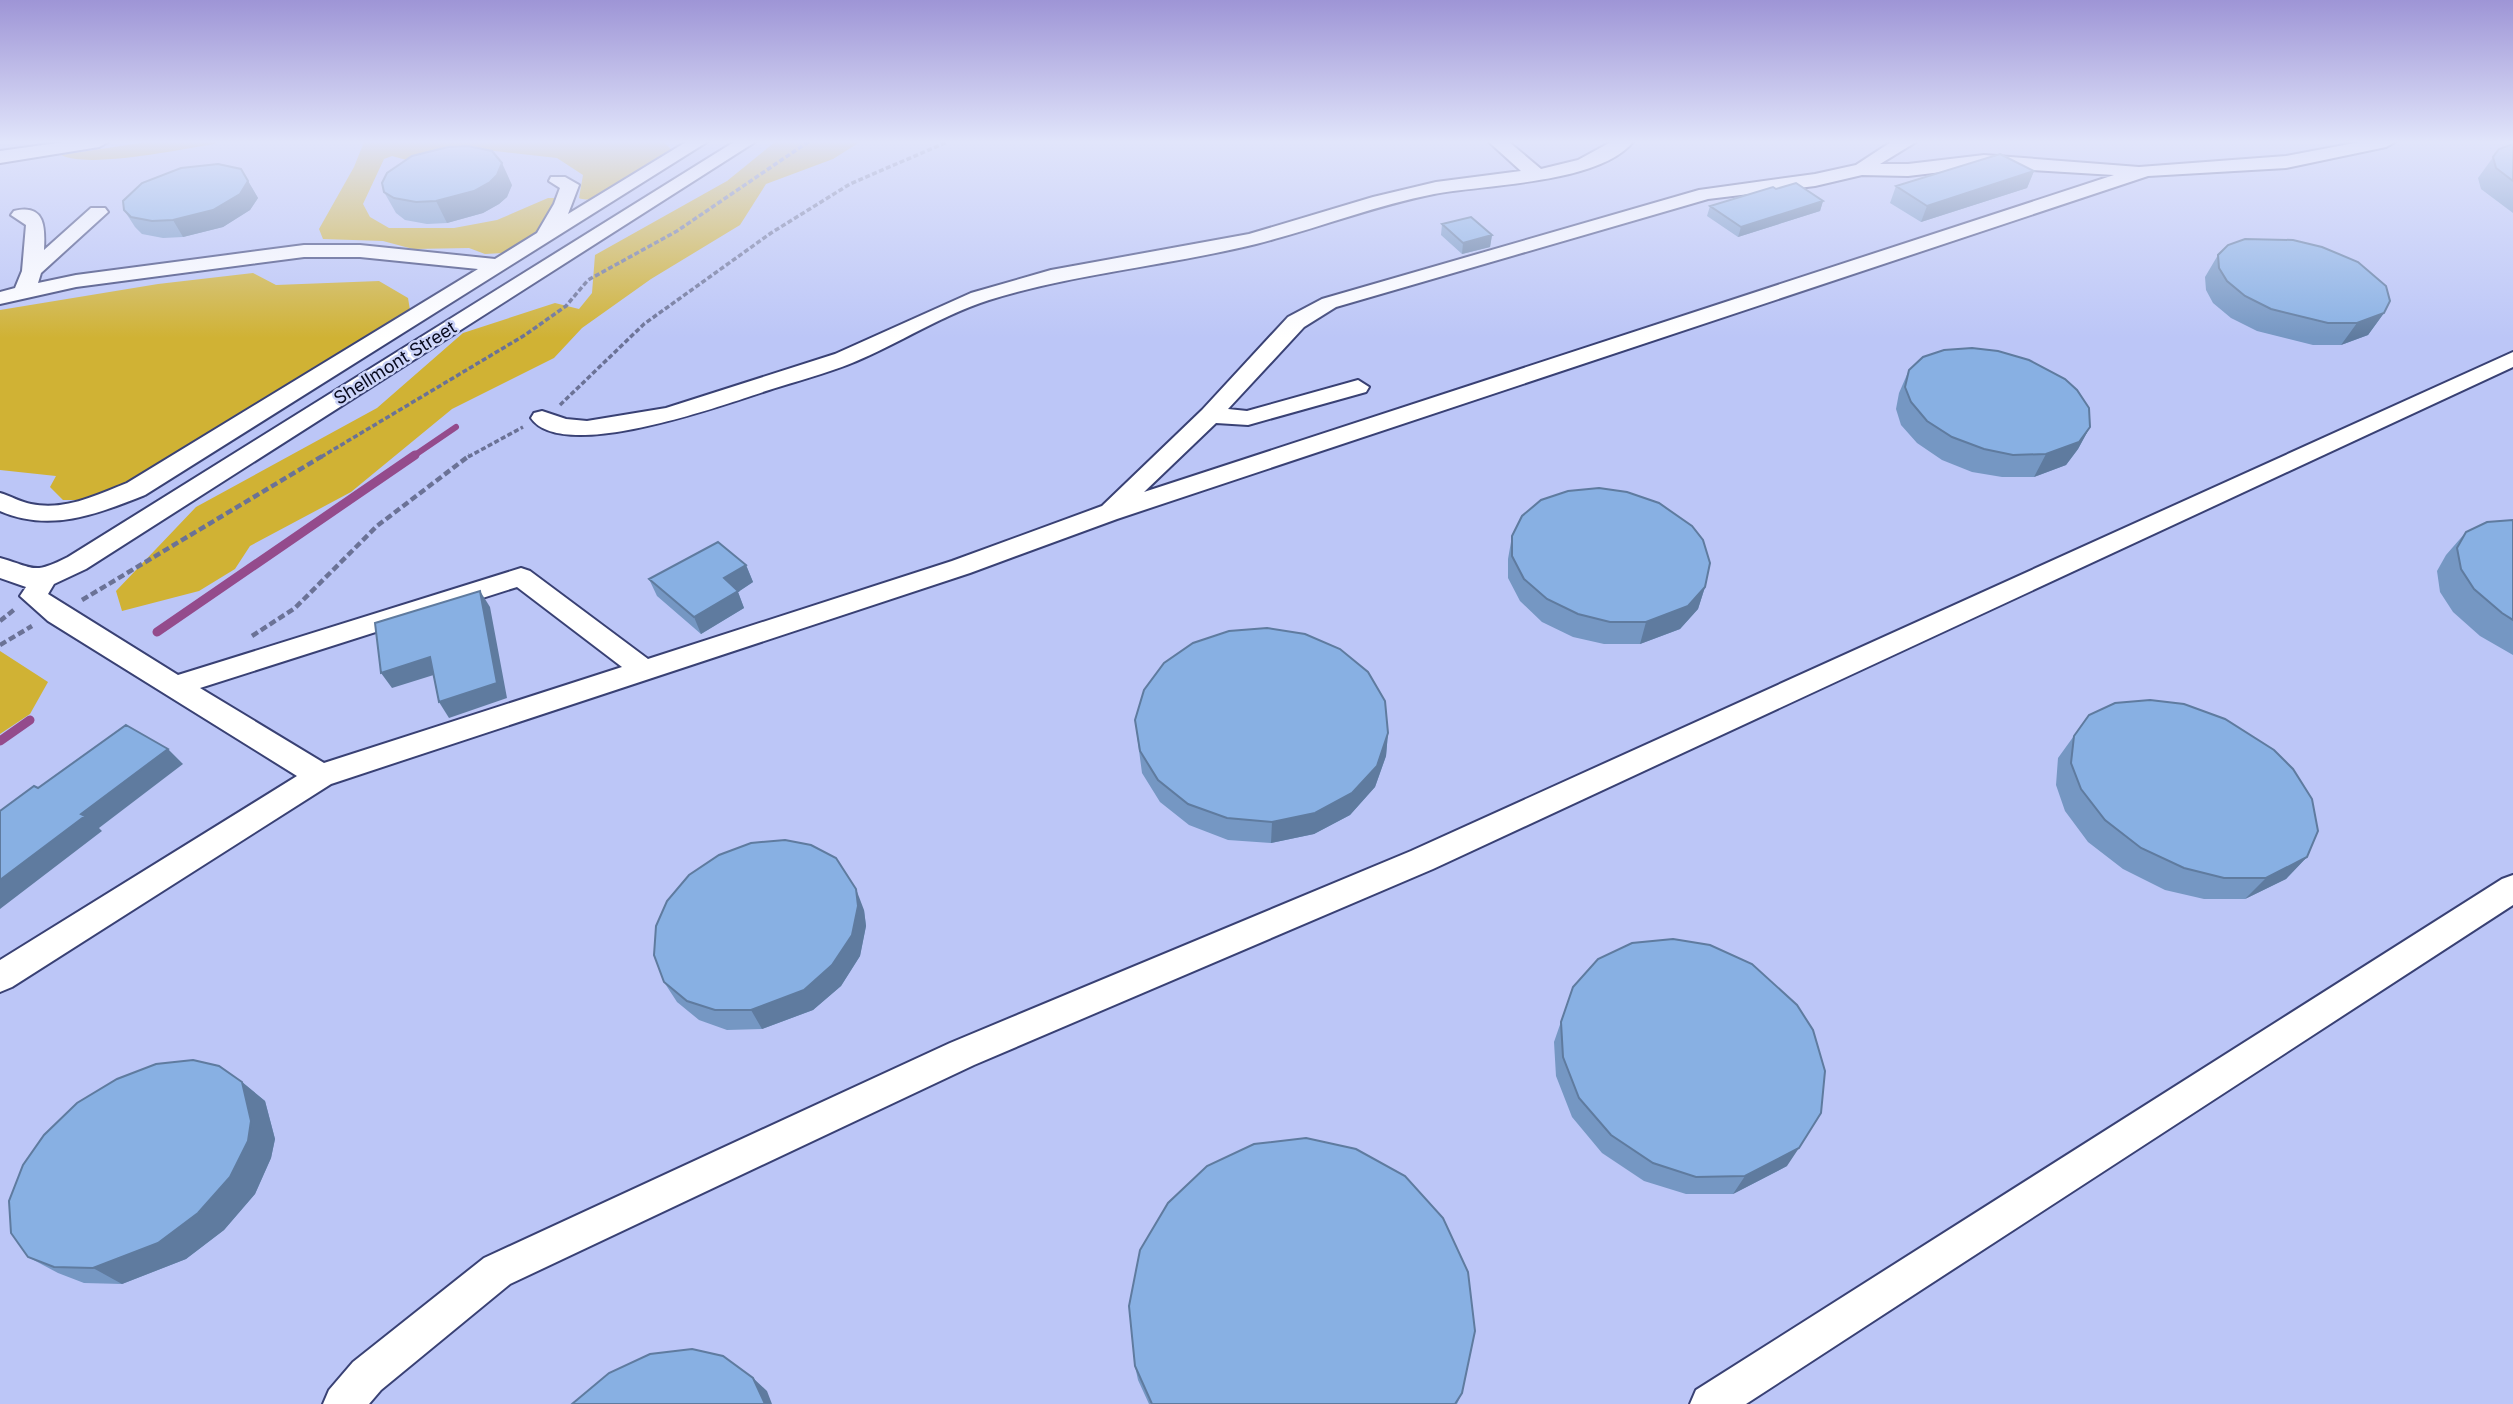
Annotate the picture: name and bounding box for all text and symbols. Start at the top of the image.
street label: Shellmont Street [330,316,460,409]

